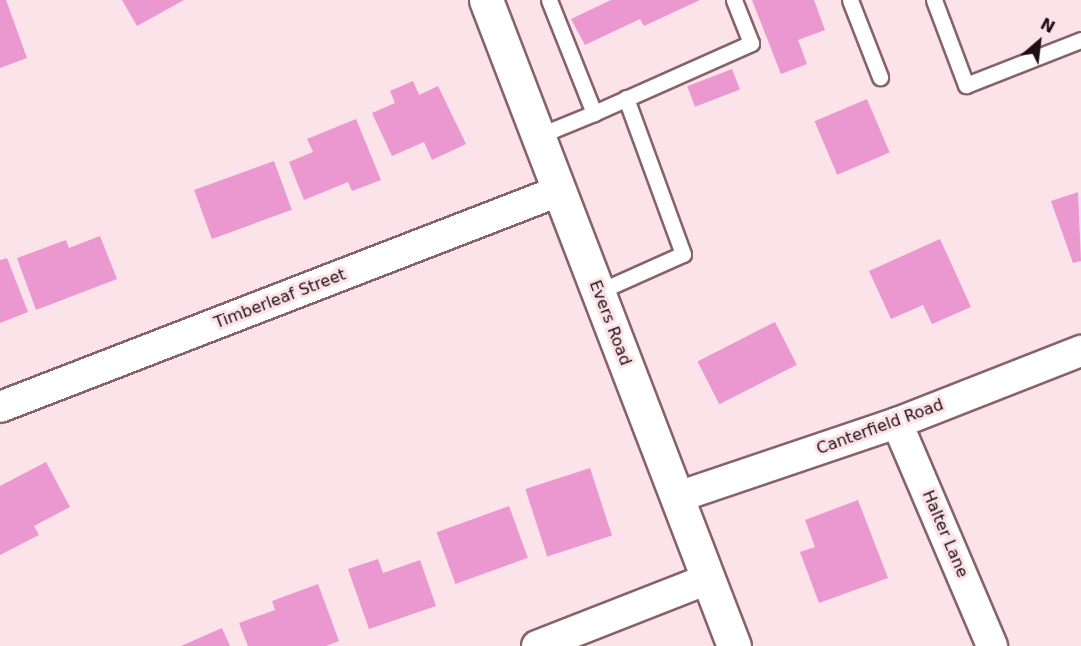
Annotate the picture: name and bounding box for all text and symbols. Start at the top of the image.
north arrow [1009,12,1069,72]
text: N [1037,14,1058,37]
street label: Timberleaf Street [212,265,348,333]
street label: Evers Road [585,278,635,368]
street label: Canterfield Road [814,395,946,459]
street label: Halter Lane [918,488,972,580]

